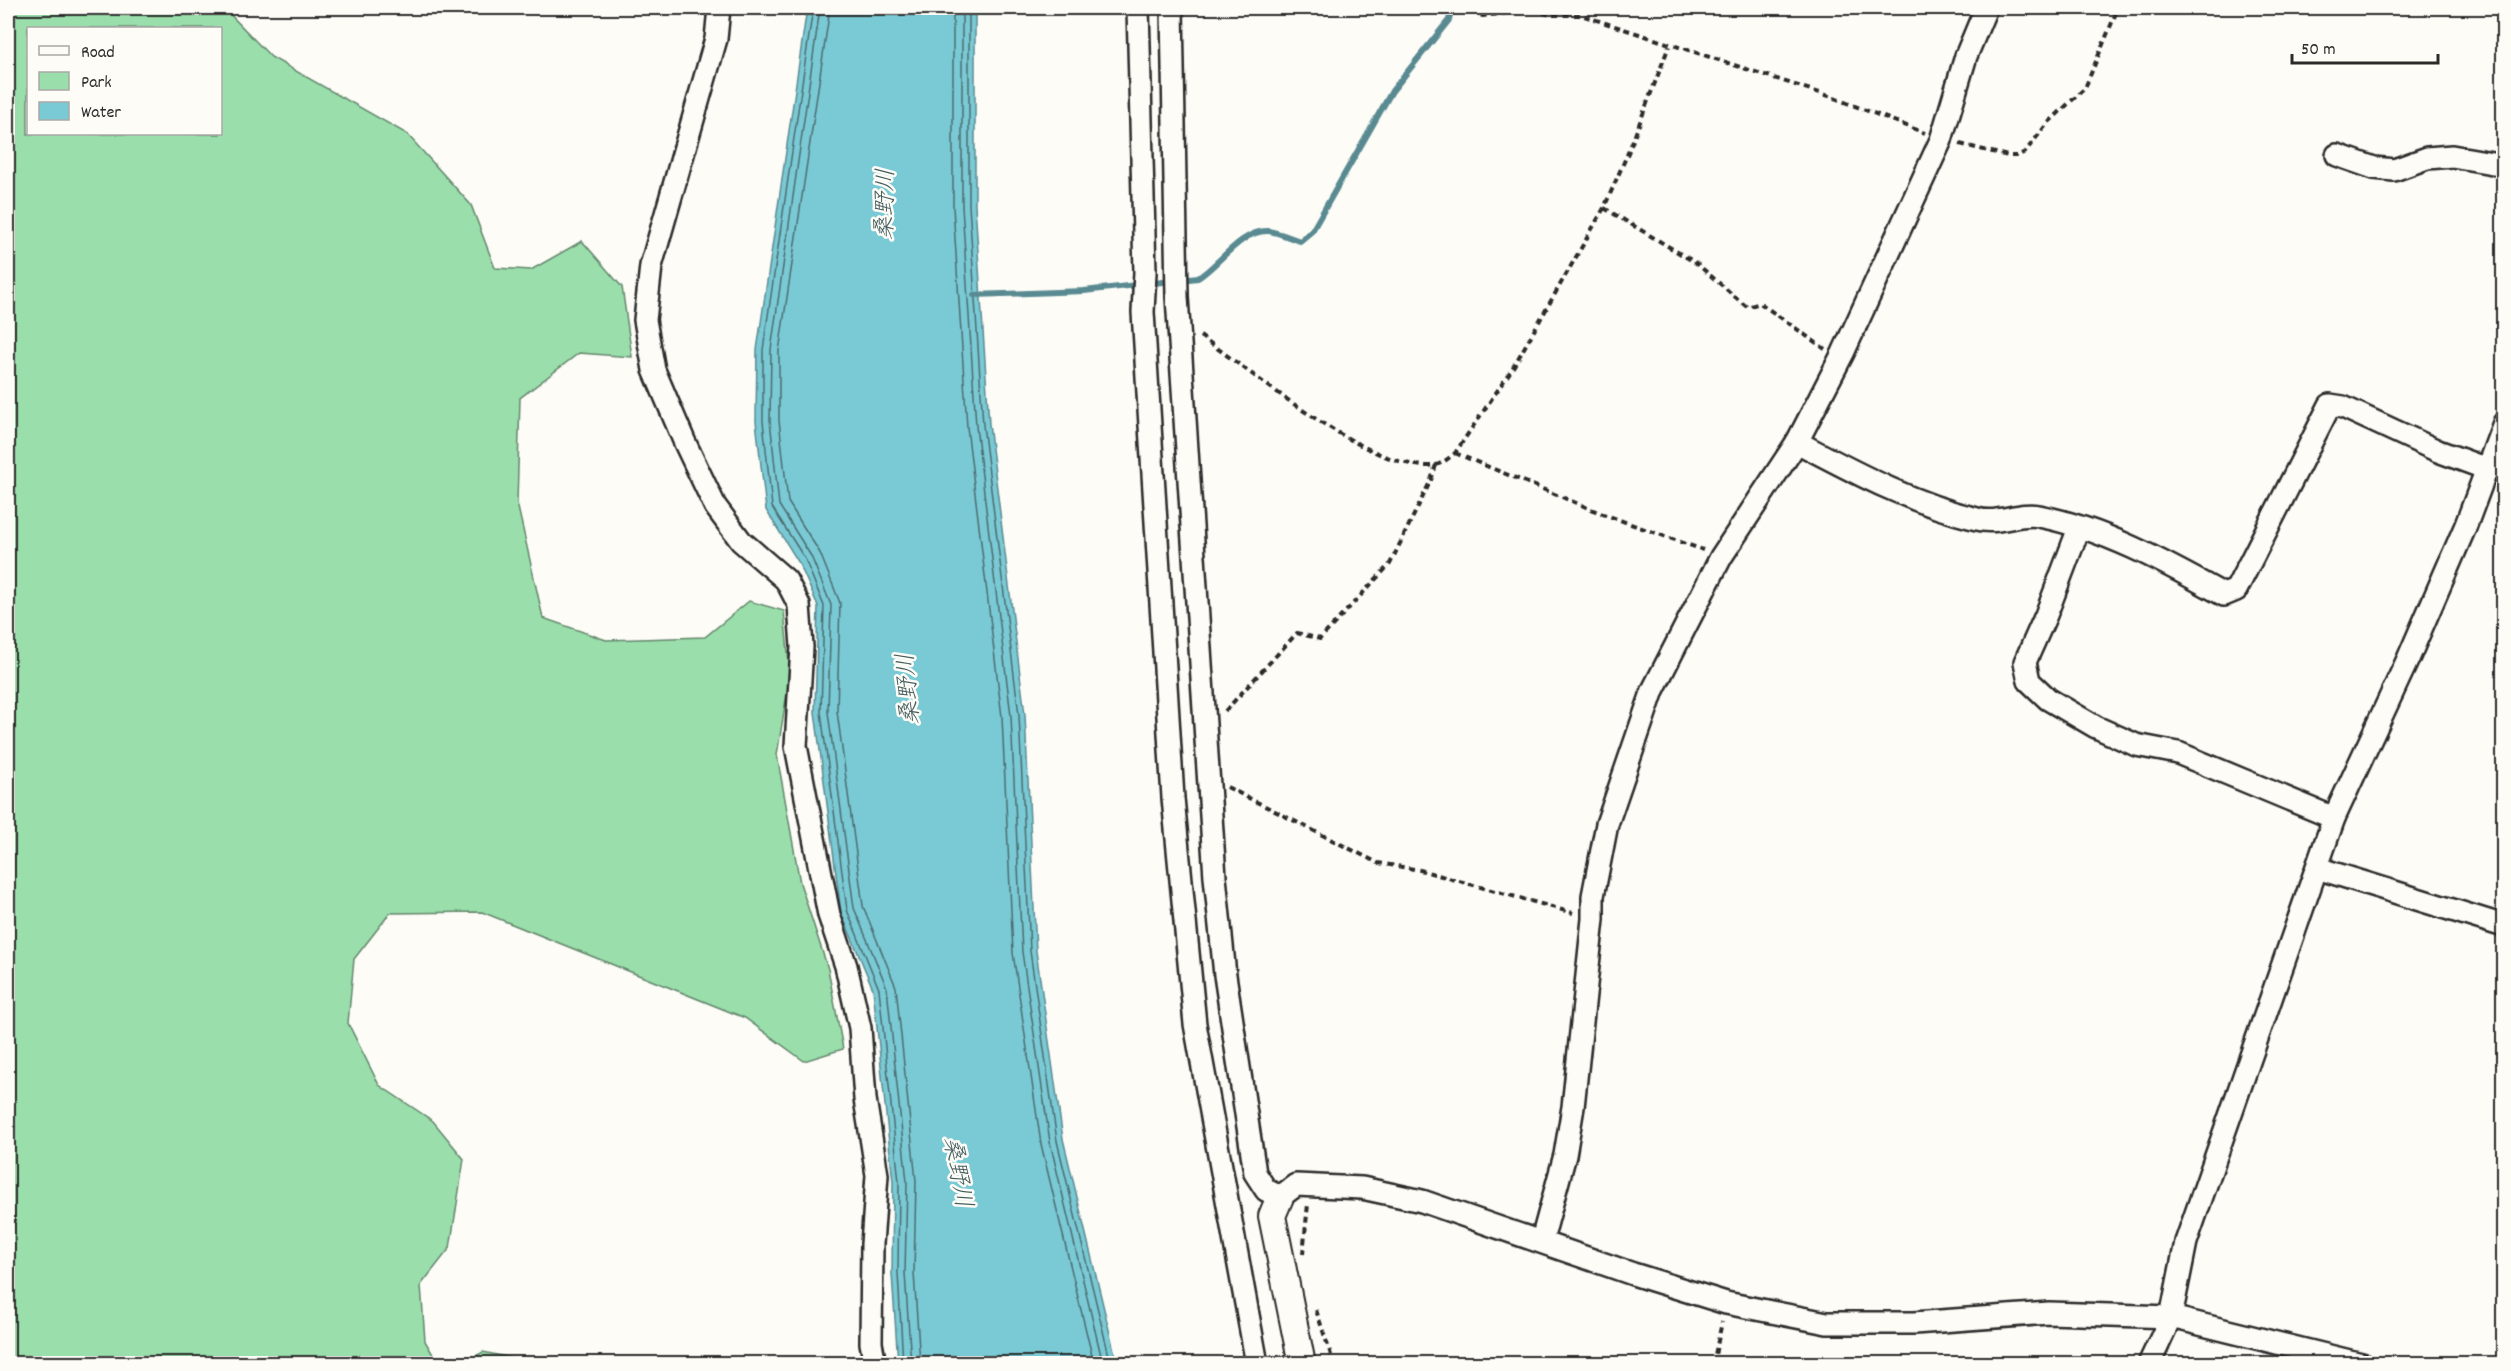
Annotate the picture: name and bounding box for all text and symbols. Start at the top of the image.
legend [27,27,222,135]
scale bar [2292,27,2438,65]
text: 50 m [2301,38,2336,63]
text: Road [81,41,115,66]
text: Park [81,71,112,96]
text: Water [81,101,121,126]
water label: 桑野川 [869,168,905,240]
water label: 桑野川 [890,651,930,726]
water label: 桑野川 [933,1134,979,1211]

